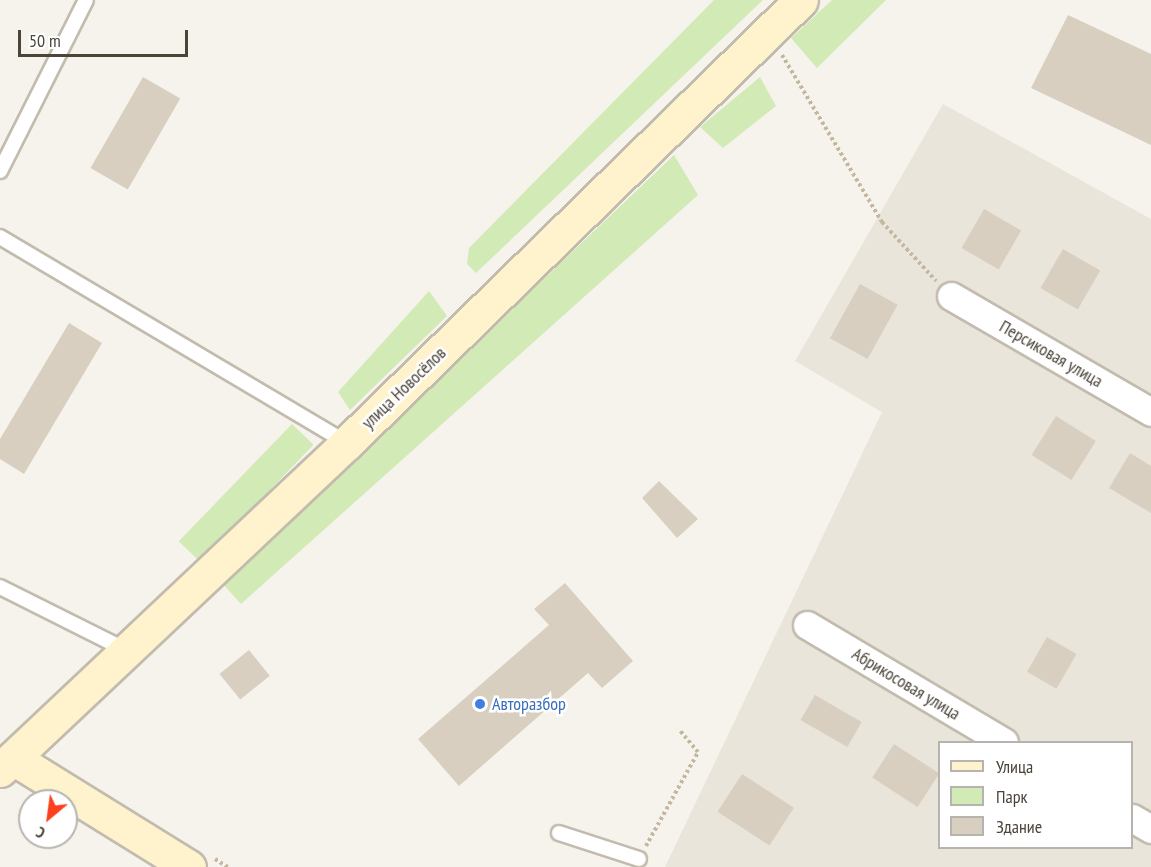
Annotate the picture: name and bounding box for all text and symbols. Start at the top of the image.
scale bar [21,18,190,56]
text: 50 m [29,29,61,52]
street label: Персиковая улица [995,316,1107,392]
street label: улица Новосёлов [357,342,451,434]
street label: Абрикосовая улица [848,643,964,725]
place label: Авторазбор [492,693,566,715]
marker: Авторазбор [473,697,487,711]
legend [938,741,1133,849]
text: Улица [996,755,1033,778]
text: Парк [996,785,1027,808]
north arrow [18,789,78,849]
text: Здание [996,815,1042,838]
text: С [32,822,48,844]

